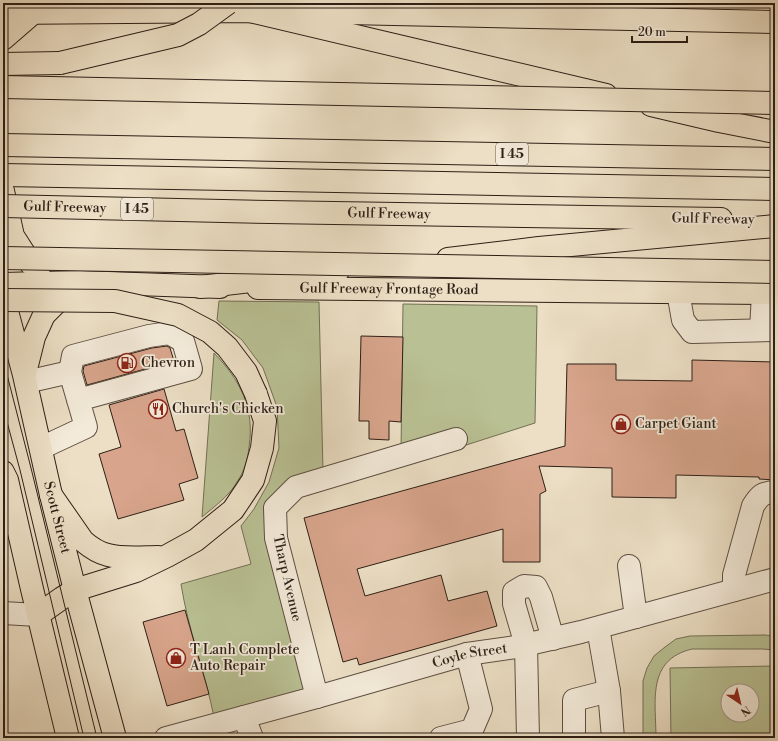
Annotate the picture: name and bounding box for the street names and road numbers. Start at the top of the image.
road number: I 45 [496,143,528,165]
street label: Gulf Freeway [23,197,107,217]
road number: I 45 [121,198,153,220]
street label: Gulf Freeway [347,204,431,223]
street label: Gulf Freeway [671,209,755,229]
street label: Gulf Freeway Frontage Road [299,279,479,299]
street label: Scott Street [39,480,74,556]
street label: Tharp Avenue [268,533,306,623]
street label: Coyle Street [430,639,509,672]

